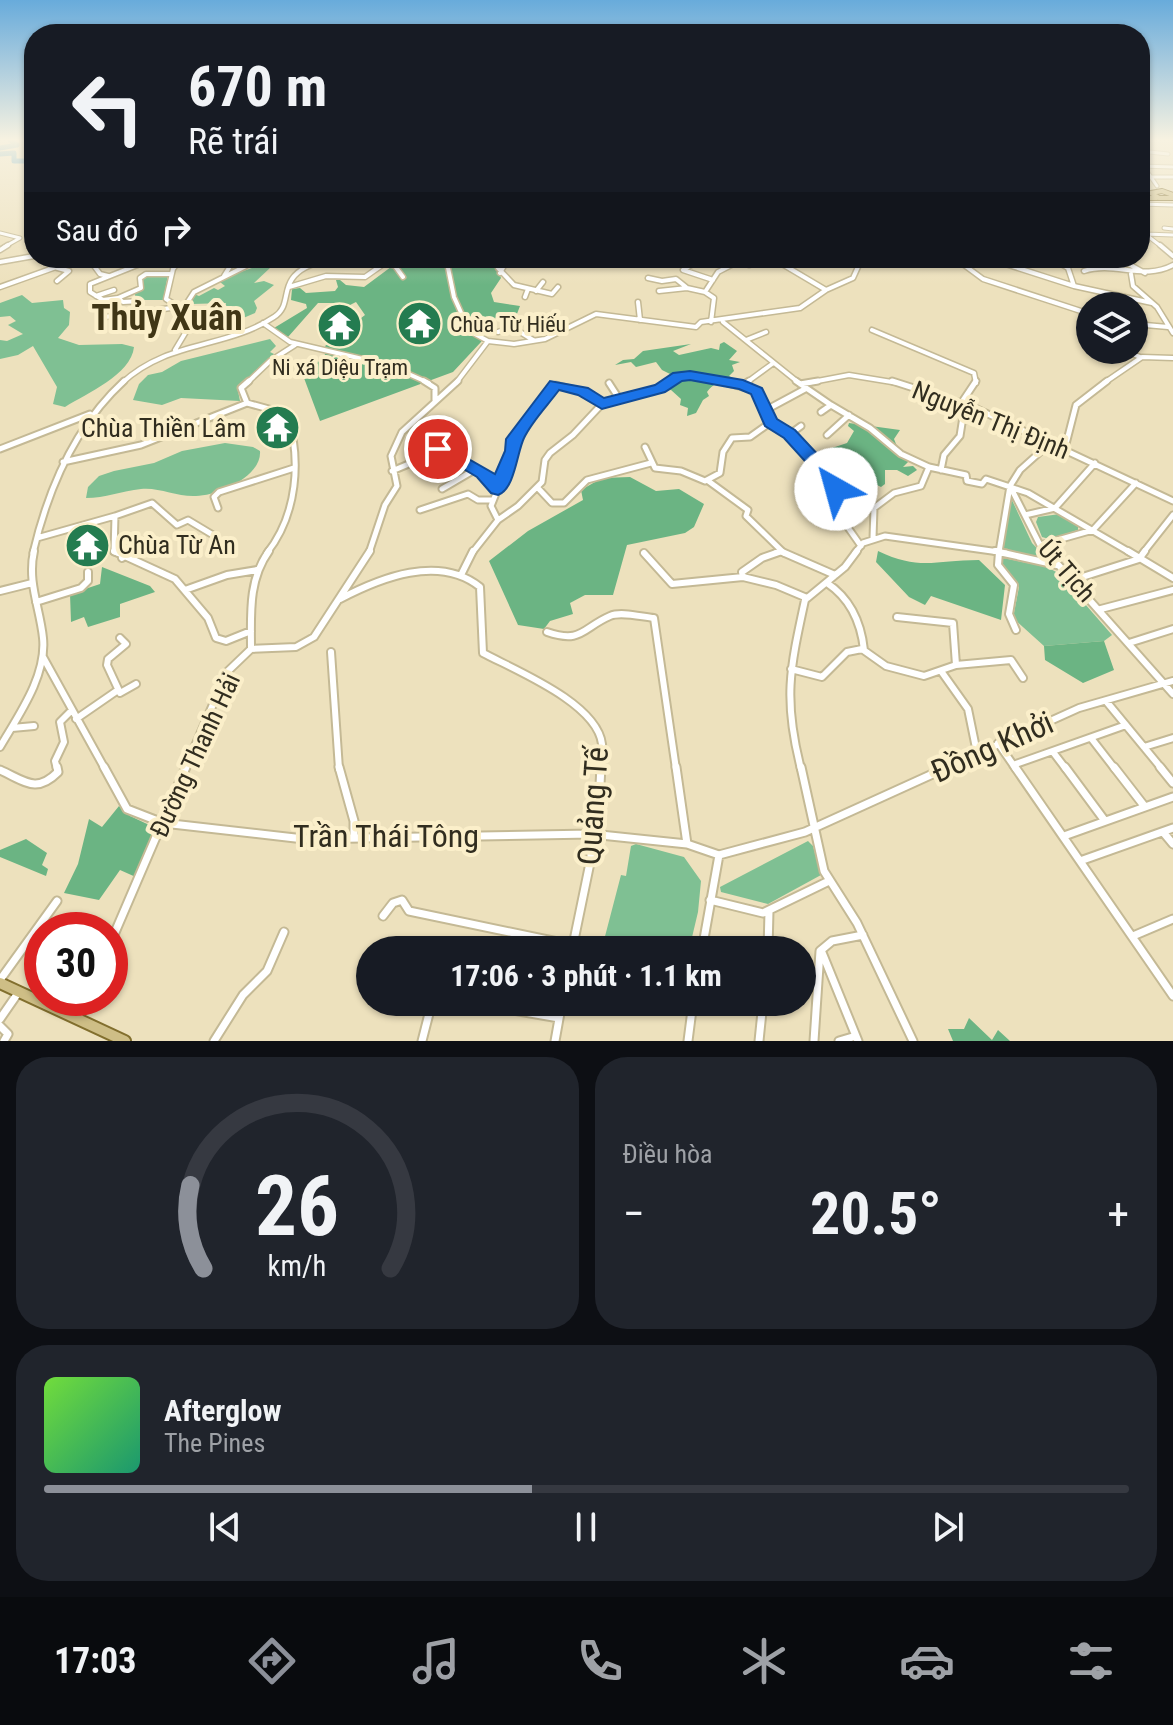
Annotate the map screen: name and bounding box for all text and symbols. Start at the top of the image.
text: 670 m [188,54,327,120]
icon: left [56,56,160,160]
text: Rẽ trái [188,121,279,163]
icon: right [154,208,198,252]
text: Sau đó [56,213,138,248]
map controls [1076,292,1148,364]
button: layers [1076,292,1148,364]
district label: Thủy Xuân [91,297,243,339]
temple icon: Chùa Từ Hiếu [395,300,443,348]
temple icon: Ni xá Diệu Trạm [316,302,364,350]
place label: Chùa Từ Hiếu [450,312,566,337]
place label: Ni xá Diệu Trạm [272,355,408,380]
street label: Nguyễn Thị Định [908,375,1074,465]
temple icon: Chùa Thiền Lâm [253,404,301,452]
place label: Chùa Thiền Lâm [81,413,246,443]
pin [404,415,472,483]
icon: arrive [416,427,460,471]
position arrow [794,447,878,531]
temple icon: Chùa Từ An [63,521,111,569]
place label: Chùa Từ An [118,530,236,560]
street label: Út Tịch [1032,534,1102,608]
street label: Đường Thanh Hải [144,668,246,842]
street label: Đồng Khởi [925,703,1059,791]
street label: Quảng Tế [570,744,616,866]
street label: Trần Thái Tông [293,817,479,855]
speed limit sign: 30 [24,912,128,1016]
text: 17:06 · 3 phút · 1.1 km [450,958,722,993]
text: Điều hòa [623,1139,712,1169]
text: 26 [255,1158,339,1255]
text: 20.5° [810,1178,942,1249]
text: − [623,1188,645,1240]
text: + [1107,1188,1129,1240]
text: km/h [268,1249,327,1283]
text: Afterglow [164,1393,282,1428]
text: The Pines [164,1428,265,1458]
icon: previous [203,1505,247,1549]
icon: pause [564,1505,608,1549]
icon: next [926,1505,970,1549]
icon: directions [244,1633,300,1689]
icon: music [408,1633,464,1689]
icon: phone [572,1633,628,1689]
icon: climate [736,1633,792,1689]
icon: car [899,1633,955,1689]
icon: filters [1063,1633,1119,1689]
text: 17:03 [54,1640,137,1682]

